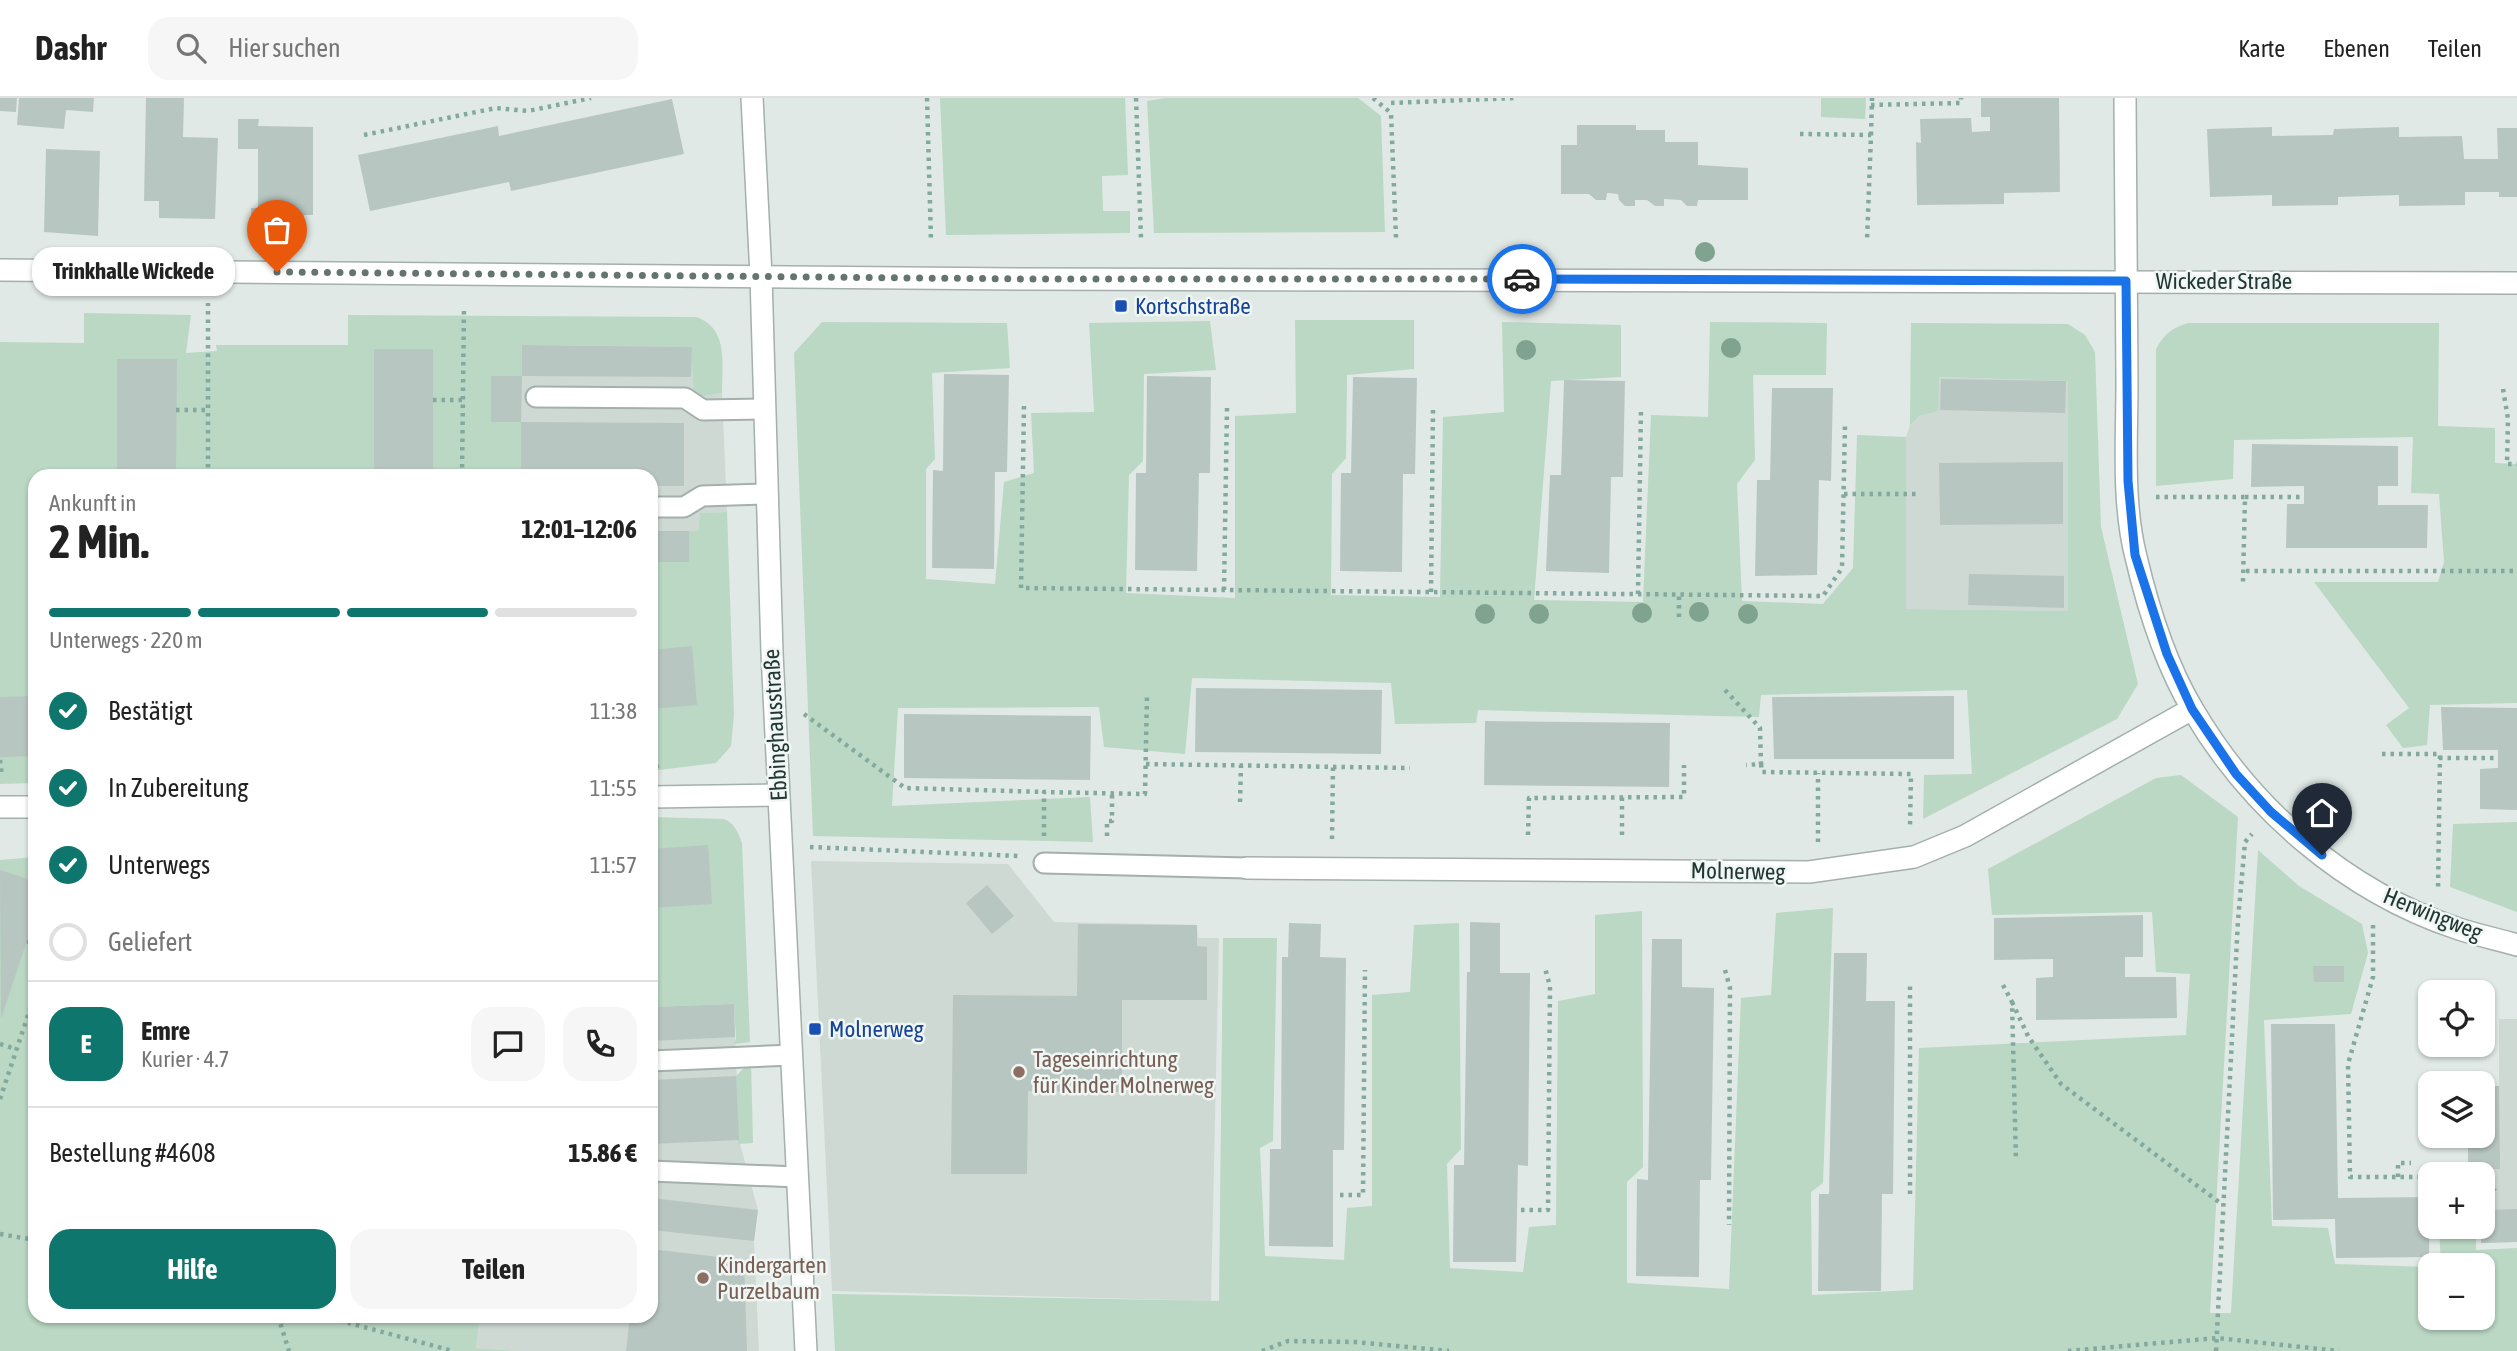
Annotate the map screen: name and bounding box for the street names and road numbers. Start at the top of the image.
street label: Wickeder Straße [2156,268,2292,294]
street label: Ebbinghausstraße [758,648,792,802]
street label: Molnerweg [1691,857,1786,885]
street label: Herwingweg [2380,882,2486,946]

